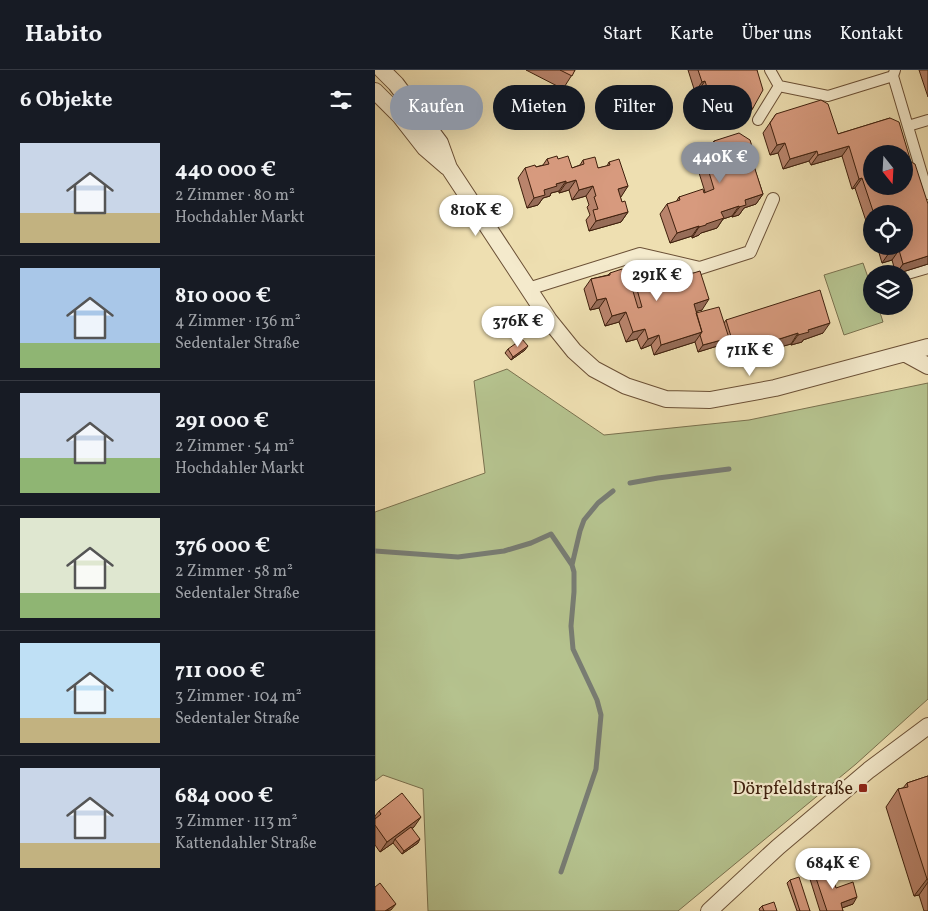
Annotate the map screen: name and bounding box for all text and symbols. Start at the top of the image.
text: Habito [25,18,102,52]
text: Start [603,22,642,47]
text: Karte [670,22,714,47]
text: Über uns [742,22,812,47]
text: Kontakt [840,22,903,47]
chip: Kaufen [390,85,483,130]
chip: Mieten [493,85,585,130]
chip: Filter [595,85,673,130]
chip: Neu [683,85,752,130]
text: 6 Objekte [20,86,113,115]
icon: filters [327,86,355,114]
pin: 440K € [679,142,761,184]
north arrow [863,145,913,195]
map controls [863,145,913,315]
text: 440K € [692,147,748,169]
text: 440 000 € [175,156,276,185]
icon: home [60,163,120,223]
text: 2 Zimmer · 80 m² [175,185,295,207]
pin: 810K € [435,194,517,237]
text: 810K € [450,200,502,222]
button: locate [863,205,913,255]
text: Hochdahler Markt [175,207,305,229]
pin: 291K € [616,260,698,302]
text: 291K € [632,265,682,287]
button: layers [863,265,913,315]
text: 810 000 € [175,282,271,311]
icon: home [60,288,120,348]
pin: 376K € [477,306,559,348]
text: 4 Zimmer · 136 m² [175,311,301,333]
text: 376K € [492,311,544,333]
text: Sedentaler Straße [175,333,300,355]
pin: 711K € [709,334,791,377]
text: 711K € [726,340,774,362]
text: 291 000 € [175,407,269,436]
icon: home [60,413,120,473]
text: 2 Zimmer · 54 m² [175,436,294,458]
text: Hochdahler Markt [175,458,305,480]
text: 376 000 € [175,532,270,561]
icon: home [60,538,120,598]
text: 2 Zimmer · 58 m² [175,561,293,583]
text: Sedentaler Straße [175,583,300,605]
text: 711 000 € [175,657,265,686]
icon: home [60,663,120,723]
text: 3 Zimmer · 104 m² [175,686,302,708]
text: Sedentaler Straße [175,708,300,730]
place label: Dörpfeldstraße [732,777,853,802]
text: 684 000 € [175,782,273,811]
marker: Dörpfeldstraße [857,782,869,794]
icon: home [60,788,120,848]
text: 3 Zimmer · 113 m² [175,811,297,833]
text: Kattendahler Straße [175,833,317,855]
pin: 684K € [792,848,874,890]
text: 684K € [806,853,860,875]

